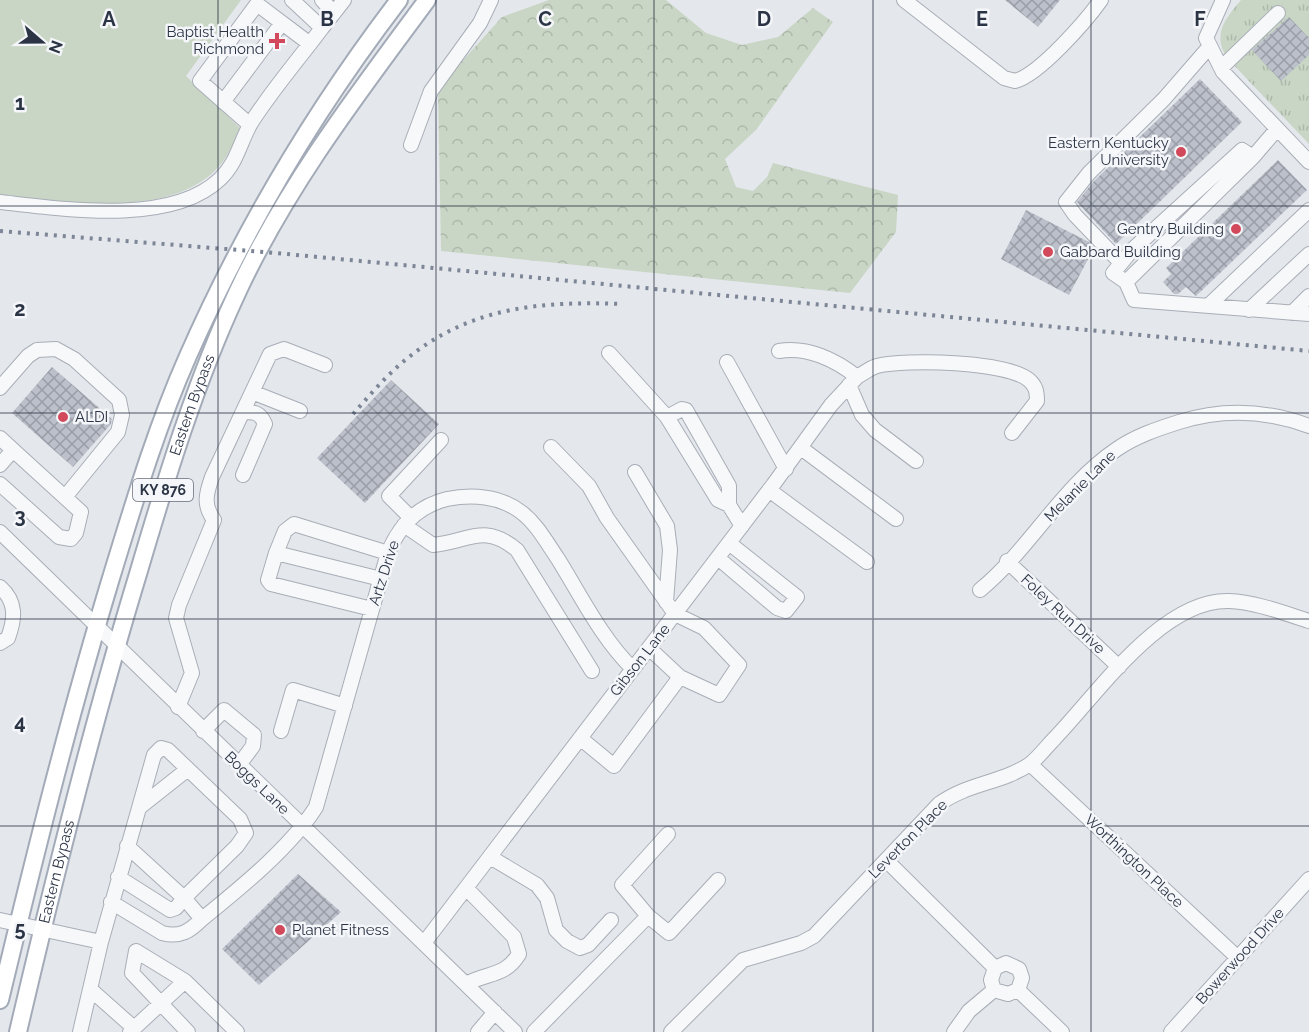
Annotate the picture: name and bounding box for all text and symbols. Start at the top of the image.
text: A [102,7,116,31]
text: B [320,7,334,31]
text: C [538,7,552,31]
text: D [757,7,771,31]
text: E [976,7,988,31]
text: F [1194,7,1206,31]
north arrow [12,12,72,72]
place label: Baptist Health Richmond [167,23,264,58]
marker: Baptist Health Richmond [268,32,286,50]
text: N [45,38,67,56]
text: 1 [15,91,25,115]
place label: Eastern Kentucky University [1048,134,1169,169]
marker: Eastern Kentucky University [1174,145,1188,159]
place label: Gentry Building [1117,220,1224,238]
marker: Gentry Building [1229,222,1243,236]
place label: Gabbard Building [1060,243,1181,261]
marker: Gabbard Building [1041,245,1055,259]
text: 2 [14,297,26,321]
street label: Eastern Bypass [166,352,219,458]
place label: ALDI [75,408,108,426]
marker: ALDI [56,410,70,424]
street label: Melanie Lane [1041,447,1119,525]
road number: KY 876 [133,479,193,501]
text: 3 [14,504,26,528]
street label: Artz Drive [365,538,403,608]
street label: Foley Run Drive [1017,570,1109,658]
street label: Gibson Lane [606,620,674,700]
text: 4 [14,710,26,734]
street label: Boggs Lane [221,748,293,818]
street label: Leverton Place [865,796,951,882]
street label: Worthington Place [1081,810,1187,912]
street label: Eastern Bypass [35,818,78,925]
street label: Bowerwood Drive [1192,904,1288,1008]
text: 5 [14,917,26,941]
place label: Planet Fitness [292,921,389,939]
marker: Planet Fitness [273,923,287,937]

